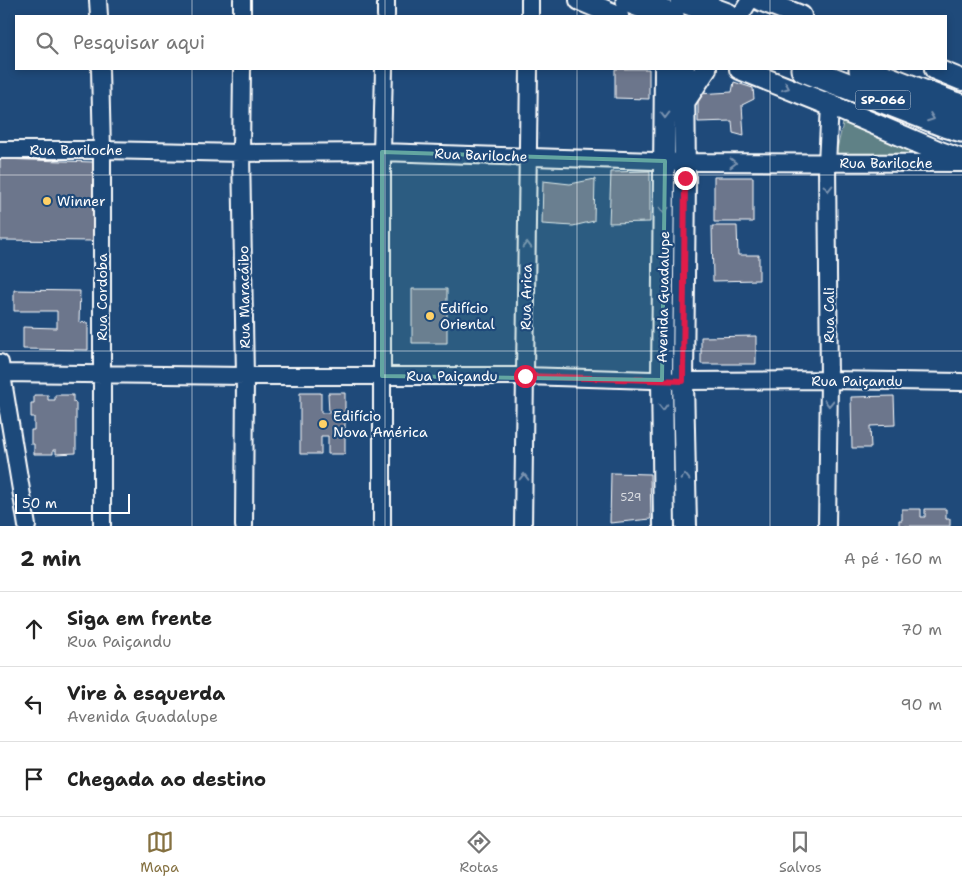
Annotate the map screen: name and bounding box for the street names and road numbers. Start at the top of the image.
road number: SP-066 [856,90,910,110]
street label: Rua Bariloche [29,141,123,159]
street label: Rua Bariloche [434,144,528,166]
street label: Rua Bariloche [839,154,933,172]
street label: Avenida Guadalupe [653,231,673,363]
street label: Rua Maracáibo [234,245,254,349]
street label: Rua Cordoba [93,253,111,341]
street label: Rua Arica [516,263,536,330]
street label: Rua Cali [820,287,838,343]
street label: Rua Paiçandu [406,367,498,385]
street label: Rua Paiçandu [811,372,903,390]

